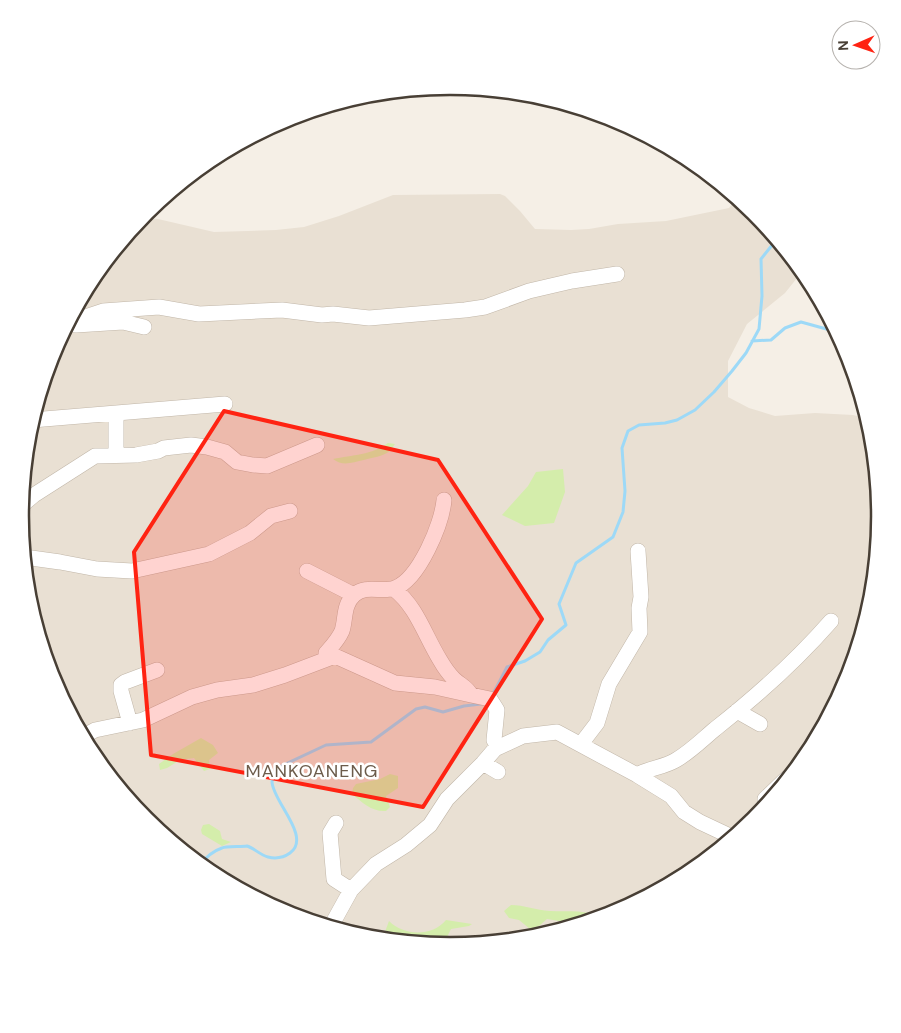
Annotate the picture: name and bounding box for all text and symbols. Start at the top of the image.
north arrow [831,20,881,70]
text: N [834,40,852,51]
district label: MANKOANENG [246,759,378,783]

